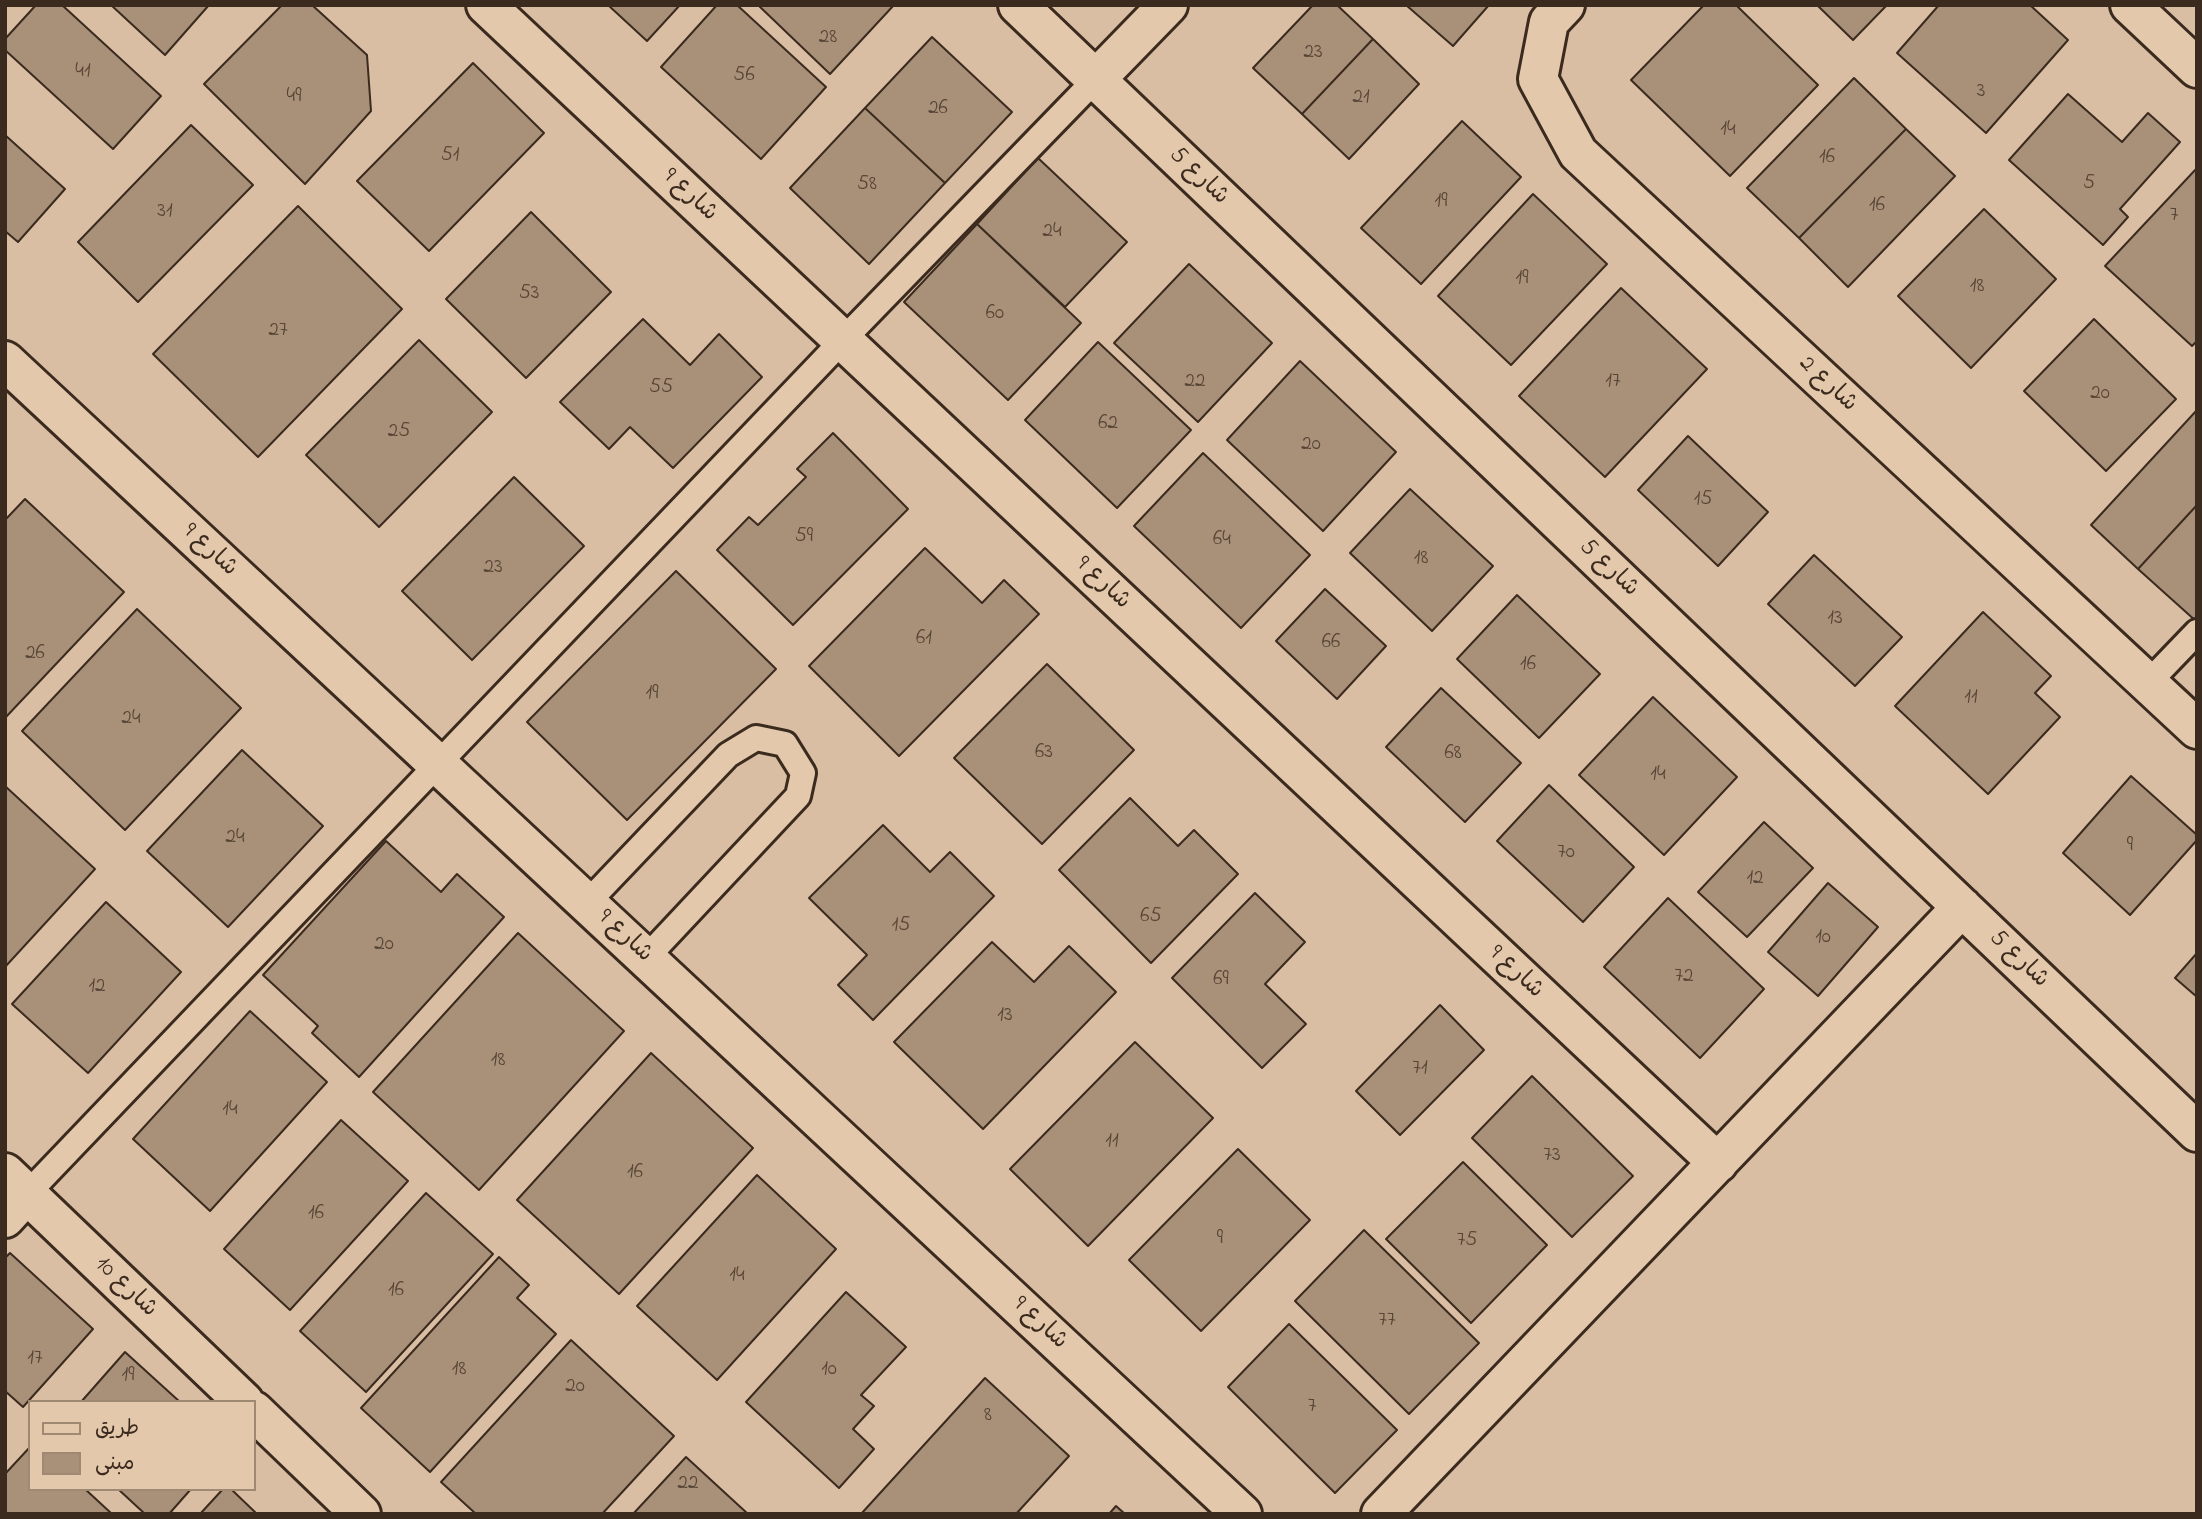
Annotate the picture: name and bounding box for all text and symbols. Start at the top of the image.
house number: 28 [819,26,837,52]
house number: 23 [1303,41,1323,67]
house number: 41 [75,60,91,86]
house number: 56 [733,64,755,90]
house number: 3 [1977,80,1985,106]
house number: 49 [287,85,301,111]
house number: 21 [1352,86,1370,112]
house number: 26 [928,97,948,123]
house number: 14 [1720,118,1736,144]
street label: شارع 5 [1162,142,1234,212]
house number: 51 [441,144,459,170]
house number: 16 [1819,146,1835,172]
street label: شارع 9 [655,163,723,229]
house number: 5 [2083,172,2095,198]
house number: 58 [857,173,877,199]
house number: 19 [1435,190,1447,216]
house number: 16 [1869,194,1885,220]
house number: 31 [157,200,173,226]
house number: 7 [2170,204,2178,230]
house number: 24 [1042,220,1062,246]
house number: 19 [1516,267,1528,293]
house number: 18 [1970,275,1984,301]
house number: 53 [519,282,539,308]
house number: 60 [986,302,1004,328]
house number: 27 [268,319,288,345]
street label: شارع 2 [1792,351,1862,419]
house number: 22 [1185,370,1205,396]
house number: 17 [1605,370,1621,396]
house number: 55 [649,376,673,402]
house number: 20 [2090,382,2110,408]
house number: 62 [1098,412,1118,438]
house number: 25 [388,420,410,446]
house number: 20 [1301,433,1321,459]
house number: 15 [1694,488,1712,514]
street label: شارع 9 [175,518,243,584]
house number: 59 [795,525,813,551]
house number: 64 [1213,528,1231,554]
street label: شارع 5 [1572,534,1644,604]
house number: 18 [1414,547,1428,573]
street label: شارع 9 [1068,551,1136,617]
house number: 23 [483,556,503,582]
house number: 13 [1827,607,1843,633]
house number: 61 [916,627,932,653]
house number: 66 [1322,631,1340,657]
house number: 26 [25,642,45,668]
house number: 16 [1520,653,1536,679]
house number: 19 [646,682,658,708]
house number: 11 [1964,686,1978,712]
house number: 24 [121,707,141,733]
house number: 63 [1035,741,1053,767]
house number: 68 [1444,742,1462,768]
house number: 14 [1650,763,1666,789]
house number: 24 [225,826,245,852]
house number: 9 [2127,834,2133,860]
house number: 70 [1557,841,1575,867]
house number: 12 [1746,867,1764,893]
street label: شارع 9 [590,904,658,970]
house number: 65 [1140,905,1162,931]
house number: 15 [892,914,910,940]
street label: شارع 5 [1982,925,2054,995]
house number: 10 [1815,926,1831,952]
house number: 20 [374,933,394,959]
street label: شارع 9 [1481,940,1549,1006]
house number: 72 [1674,965,1694,991]
house number: 69 [1213,968,1229,994]
house number: 12 [88,975,106,1001]
house number: 13 [997,1004,1013,1030]
house number: 18 [491,1049,505,1075]
house number: 71 [1412,1057,1428,1083]
house number: 14 [222,1098,238,1124]
house number: 11 [1105,1130,1119,1156]
house number: 73 [1543,1144,1561,1170]
house number: 16 [627,1161,643,1187]
house number: 16 [308,1202,324,1228]
house number: 9 [1217,1227,1223,1253]
house number: 75 [1457,1229,1477,1255]
street label: شارع 10 [88,1251,162,1325]
house number: 14 [729,1264,745,1290]
house number: 16 [388,1279,404,1305]
street label: شارع 9 [1005,1291,1073,1357]
house number: 77 [1378,1309,1396,1335]
house number: 17 [27,1347,43,1373]
house number: 18 [452,1358,466,1384]
house number: 10 [821,1358,837,1384]
house number: 19 [122,1364,134,1390]
house number: 20 [565,1375,585,1401]
house number: 7 [1308,1395,1316,1421]
legend [28,1400,256,1491]
house number: 8 [984,1404,992,1430]
text: طريق [95,1414,139,1444]
text: مبنى [95,1449,134,1479]
house number: 22 [678,1472,698,1498]

